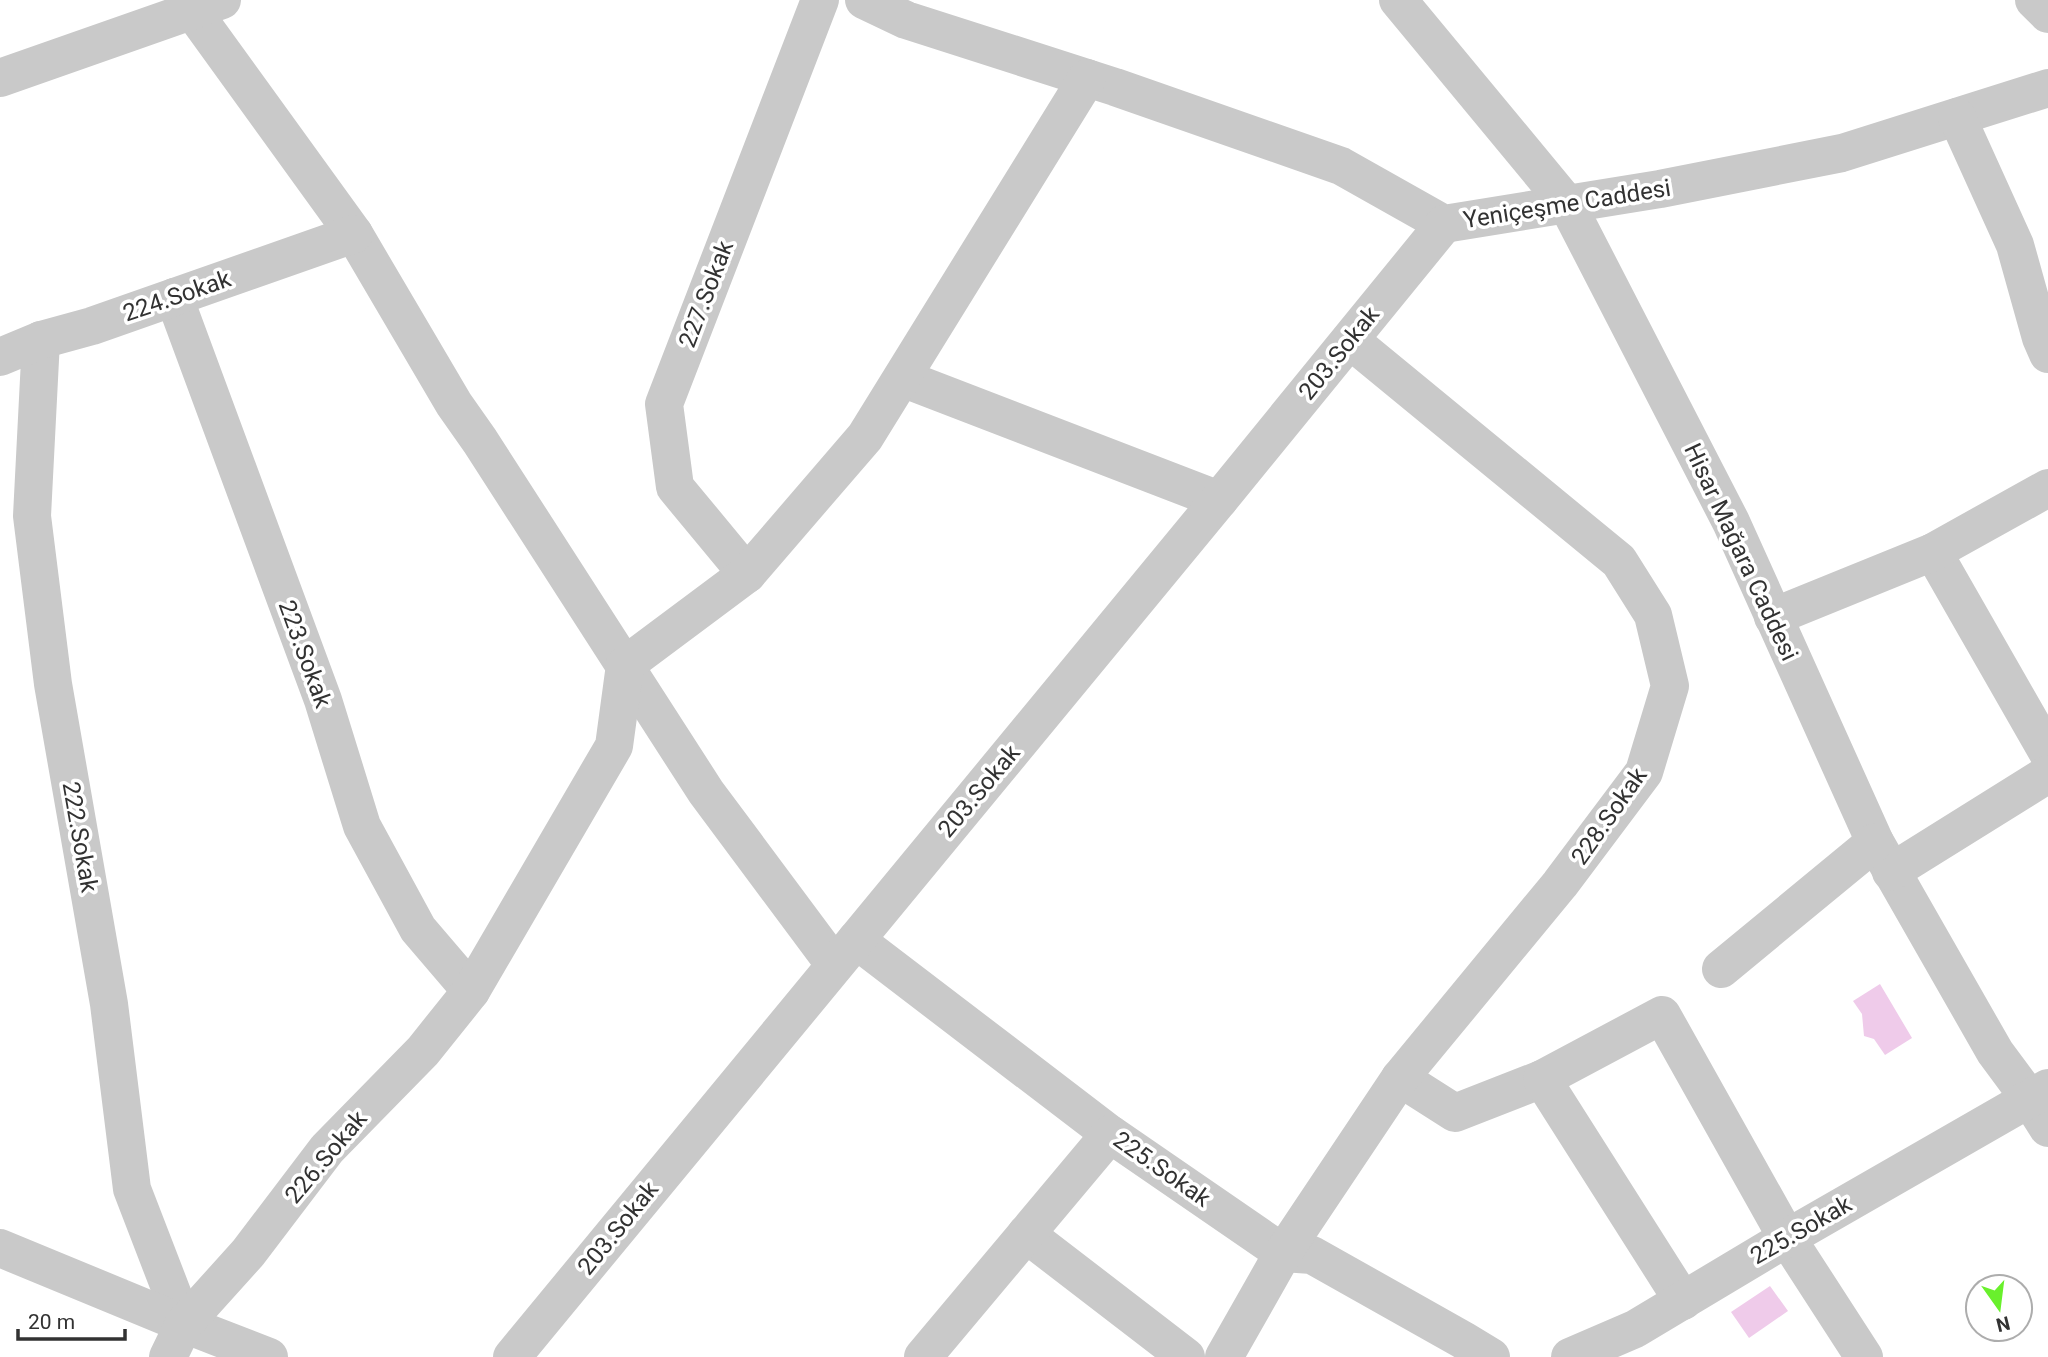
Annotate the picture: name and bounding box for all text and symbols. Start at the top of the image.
street label: Yeniçeşme Caddesi [1461,174,1673,234]
street label: 227.Sokak [673,236,739,351]
street label: 224.Sokak [119,264,235,327]
street label: 203.Sokak [1293,300,1386,405]
street label: Hisar Mağara Caddesi [1678,439,1804,665]
street label: 223.Sokak [273,597,338,712]
street label: 203.Sokak [932,738,1026,843]
street label: 228.Sokak [1565,761,1653,870]
street label: 222.Sokak [56,779,104,895]
street label: 226.Sokak [279,1104,373,1209]
street label: 225.Sokak [1108,1125,1217,1213]
street label: 203.Sokak [572,1175,665,1280]
street label: 225.Sokak [1745,1189,1857,1270]
north arrow [1964,1273,2034,1343]
scale bar [18,1298,124,1342]
text: 20 m [28,1310,75,1334]
text: N [1994,1311,2012,1337]

